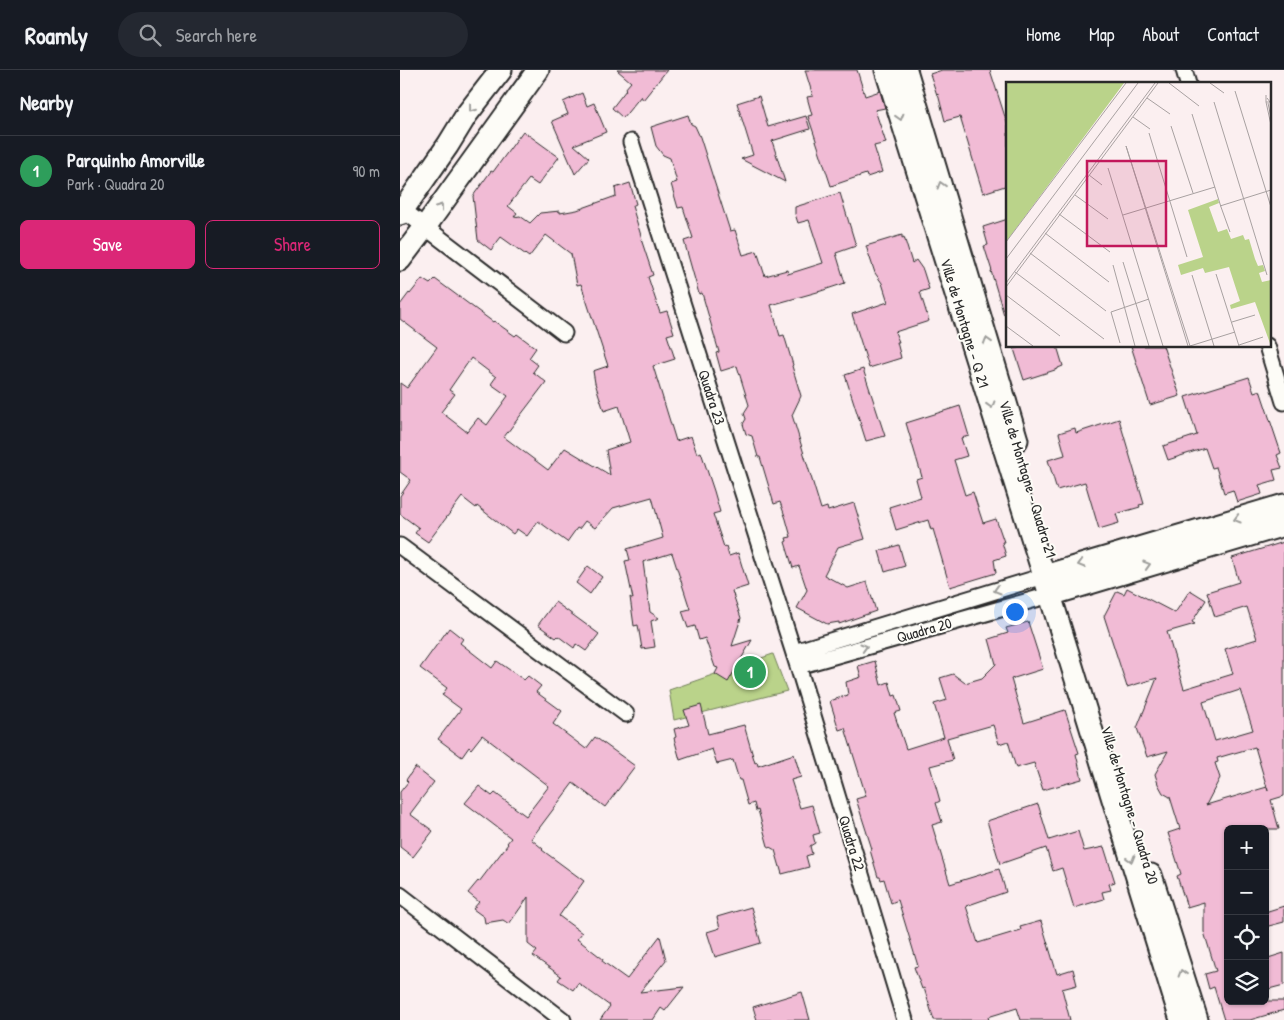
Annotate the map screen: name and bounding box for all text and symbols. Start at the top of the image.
search box [118,12,468,57]
text: Roamly [25,19,88,51]
icon: search [136,21,164,49]
text: Search here [176,22,257,48]
text: Home [1026,22,1061,47]
text: Map [1089,22,1114,47]
text: About [1142,22,1179,47]
text: Contact [1207,22,1259,47]
inset map [1006,82,1272,348]
text: Nearby [20,88,73,117]
one-way arrow [468,103,477,112]
one-way arrow [895,112,905,120]
text: Parquinho Amorville [67,147,205,173]
text: 1 [33,160,39,182]
text: 90 m [352,160,380,182]
text: Park · Quadra 20 [67,173,165,195]
one-way arrow [936,181,946,189]
one-way arrow [434,203,443,213]
button: Save [20,220,195,269]
button: Share [205,220,380,269]
street label: Ville de Montagne - Q 21 [935,256,995,390]
one-way arrow [983,337,993,345]
street label: Quadra 23 [693,367,731,427]
street label: Ville de Montagne - Quadra 21 [994,398,1062,560]
one-way arrow [985,401,995,409]
one-way arrow [1233,513,1242,524]
one-way arrow [1078,559,1086,569]
one-way arrow [1142,561,1151,571]
one-way arrow [994,584,1002,594]
your location [1002,599,1028,625]
street label: Quadra 20 [894,612,954,648]
one-way arrow [859,643,867,653]
pin: 1 [734,653,766,691]
street label: Ville de Montagne - Quadra 20 [1096,723,1164,887]
street label: Quadra 22 [834,813,870,873]
map controls [1224,825,1269,1005]
button: + [1224,825,1269,870]
one-way arrow [1126,854,1136,862]
button: − [1224,870,1269,915]
button: locate [1224,915,1269,960]
button: layers [1224,960,1269,1005]
one-way arrow [1178,970,1188,978]

